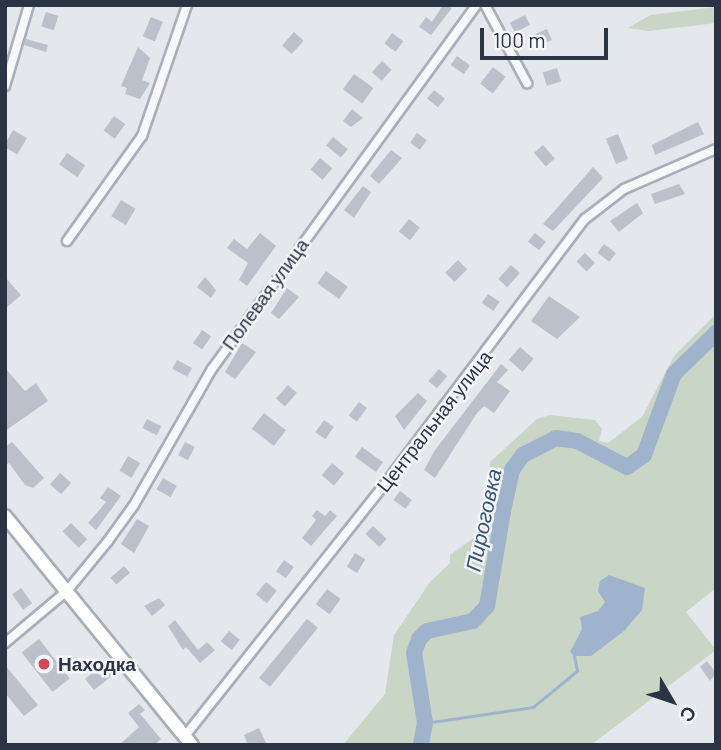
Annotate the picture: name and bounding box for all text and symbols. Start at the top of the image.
scale bar [483,14,611,58]
text: 100 m [493,27,546,52]
street label: Полевая улица [217,234,313,354]
street label: Центральная улица [372,346,496,496]
water label: Пироговка [460,466,506,574]
place label: Находка [58,653,136,675]
marker: Находка [36,656,52,672]
north arrow [637,666,707,736]
text: С [675,702,702,727]

